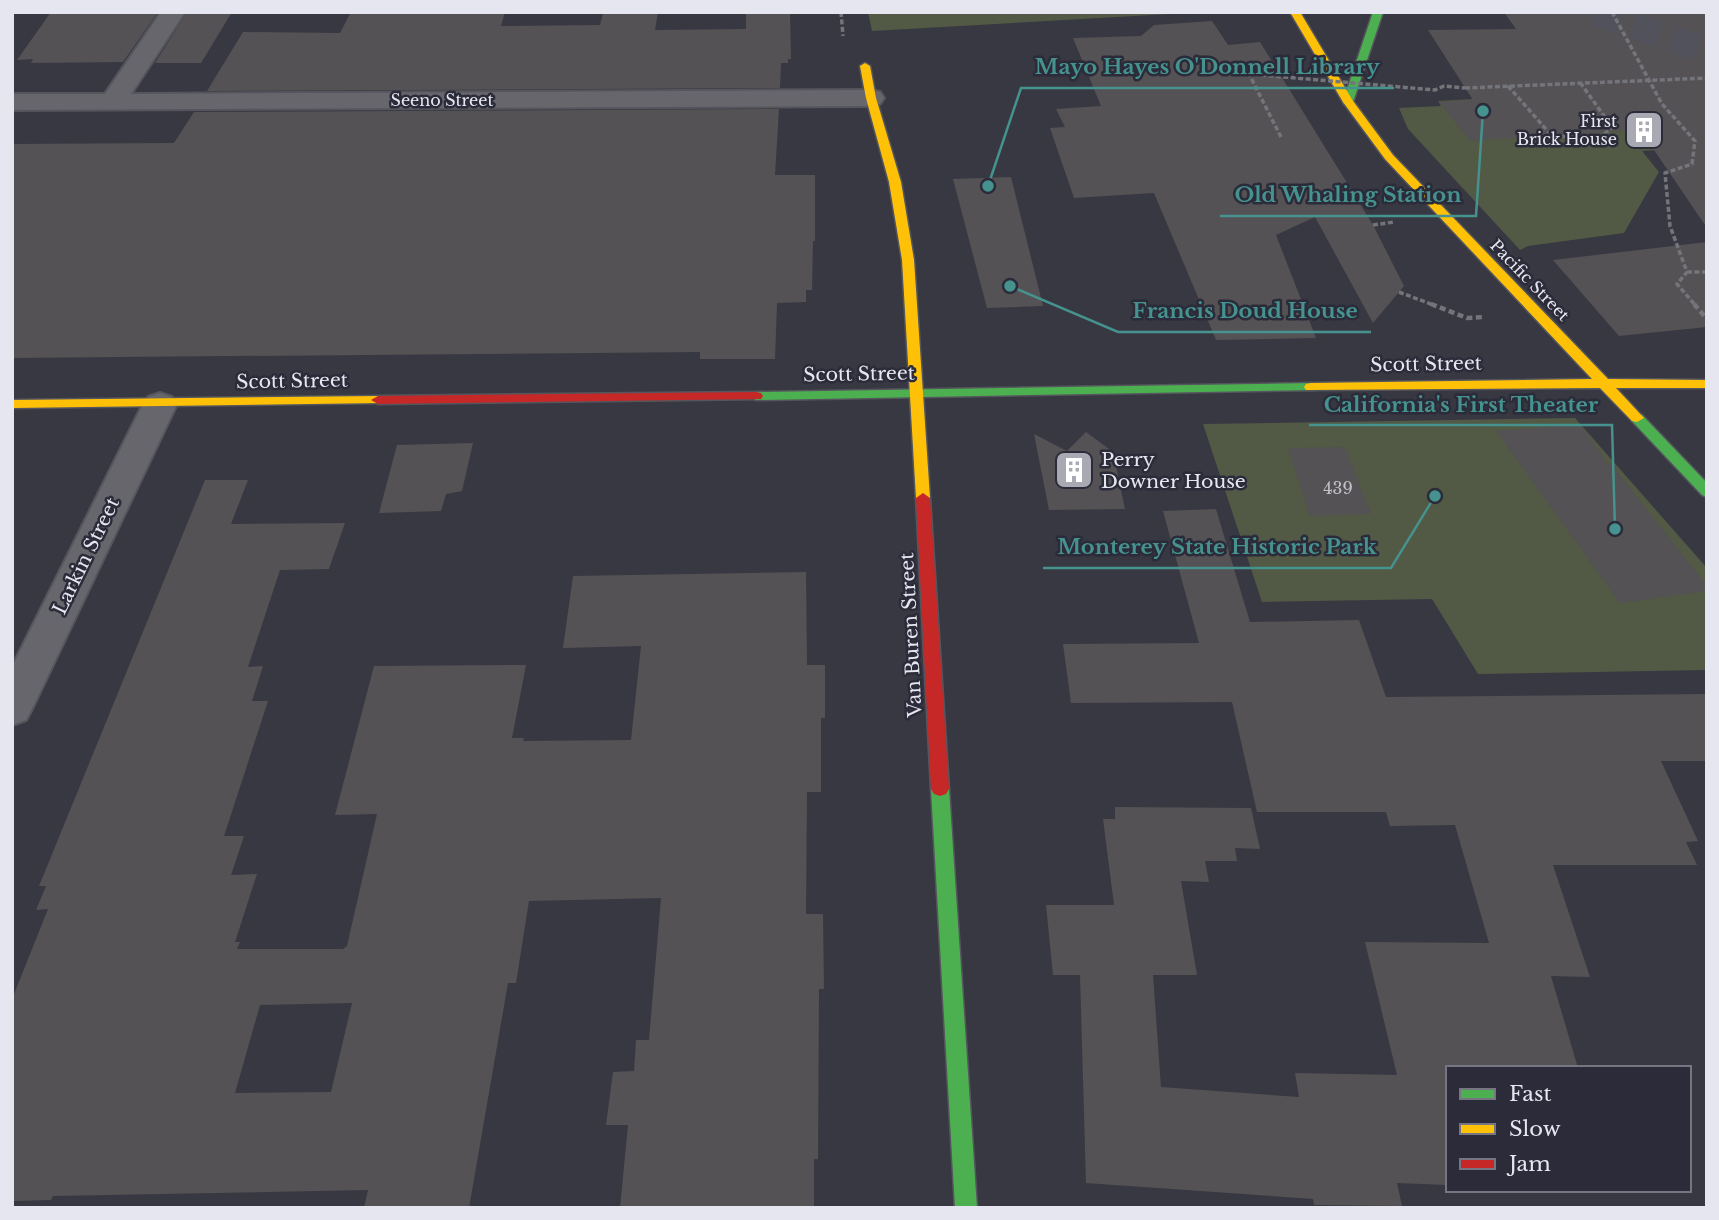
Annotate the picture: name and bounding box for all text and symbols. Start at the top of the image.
callout: Mayo Hayes O'Donnell Library [1021,46,1394,88]
text: Mayo Hayes O'Donnell Library [1034,54,1380,80]
street label: Seeno Street [391,90,493,110]
building icon: First Brick House [1623,109,1665,151]
place label: First Brick House [1517,111,1617,149]
callout: Old Whaling Station [1220,174,1476,216]
text: Old Whaling Station [1235,182,1461,208]
street label: Pacific Street [1486,235,1574,325]
callout: Francis Doud House [1118,290,1371,332]
text: Francis Doud House [1132,298,1358,324]
street label: Scott Street [1370,352,1483,376]
street label: Scott Street [803,362,916,386]
street label: Scott Street [236,369,349,393]
callout: California's First Theater [1309,383,1612,425]
text: California's First Theater [1324,392,1599,418]
place label: Perry Downer House [1101,448,1246,493]
building icon: Perry Downer House [1053,449,1095,491]
house number: 439 [1323,478,1353,498]
street label: Larkin Street [48,493,125,618]
callout: Monterey State Historic Park [1043,526,1391,568]
text: Monterey State Historic Park [1057,534,1378,560]
street label: Van Buren Street [895,551,927,719]
legend [1446,1066,1691,1192]
text: Fast [1509,1081,1551,1107]
text: Slow [1509,1116,1561,1142]
text: Jam [1506,1151,1551,1177]

